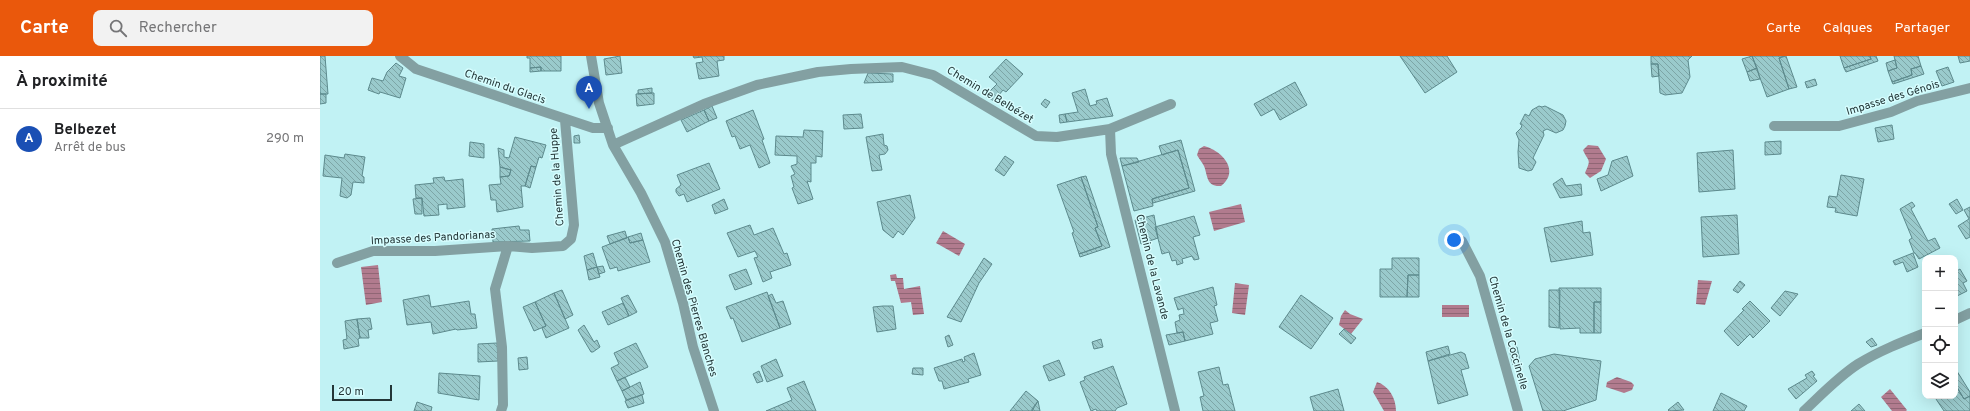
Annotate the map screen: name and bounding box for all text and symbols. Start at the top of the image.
search box [93,10,373,46]
text: Carte [20,16,69,40]
icon: search [107,17,129,39]
text: Rechercher [139,19,217,38]
text: Carte [1766,20,1801,37]
text: Calques [1823,20,1873,37]
text: Partager [1895,20,1950,37]
street label: Chemin de Belbézet [944,64,1036,126]
street label: Chemin du Glacis [462,67,548,107]
text: À proximité [16,71,108,93]
pin: A [576,76,602,109]
street label: Impasse des Génois [1845,77,1941,119]
text: Belbezet [54,121,116,140]
street label: Chemin de la Huppe [547,127,567,227]
text: A [24,131,34,147]
text: 290 m [266,131,304,147]
text: Arrêt de bus [54,140,126,156]
street label: Chemin de la Lavande [1132,213,1172,321]
street label: Impasse des Pandorianas [370,228,496,248]
your location [1444,230,1464,250]
street label: Chemin des Pierres Blanches [668,237,720,379]
map controls [1922,255,1958,399]
button: + [1922,255,1958,291]
street label: Chemin de la Coccinelle [1485,275,1531,392]
button: − [1922,291,1958,327]
button: locate [1922,327,1958,363]
button: layers [1922,363,1958,399]
scale bar [332,383,392,402]
text: 20 m [338,385,364,399]

